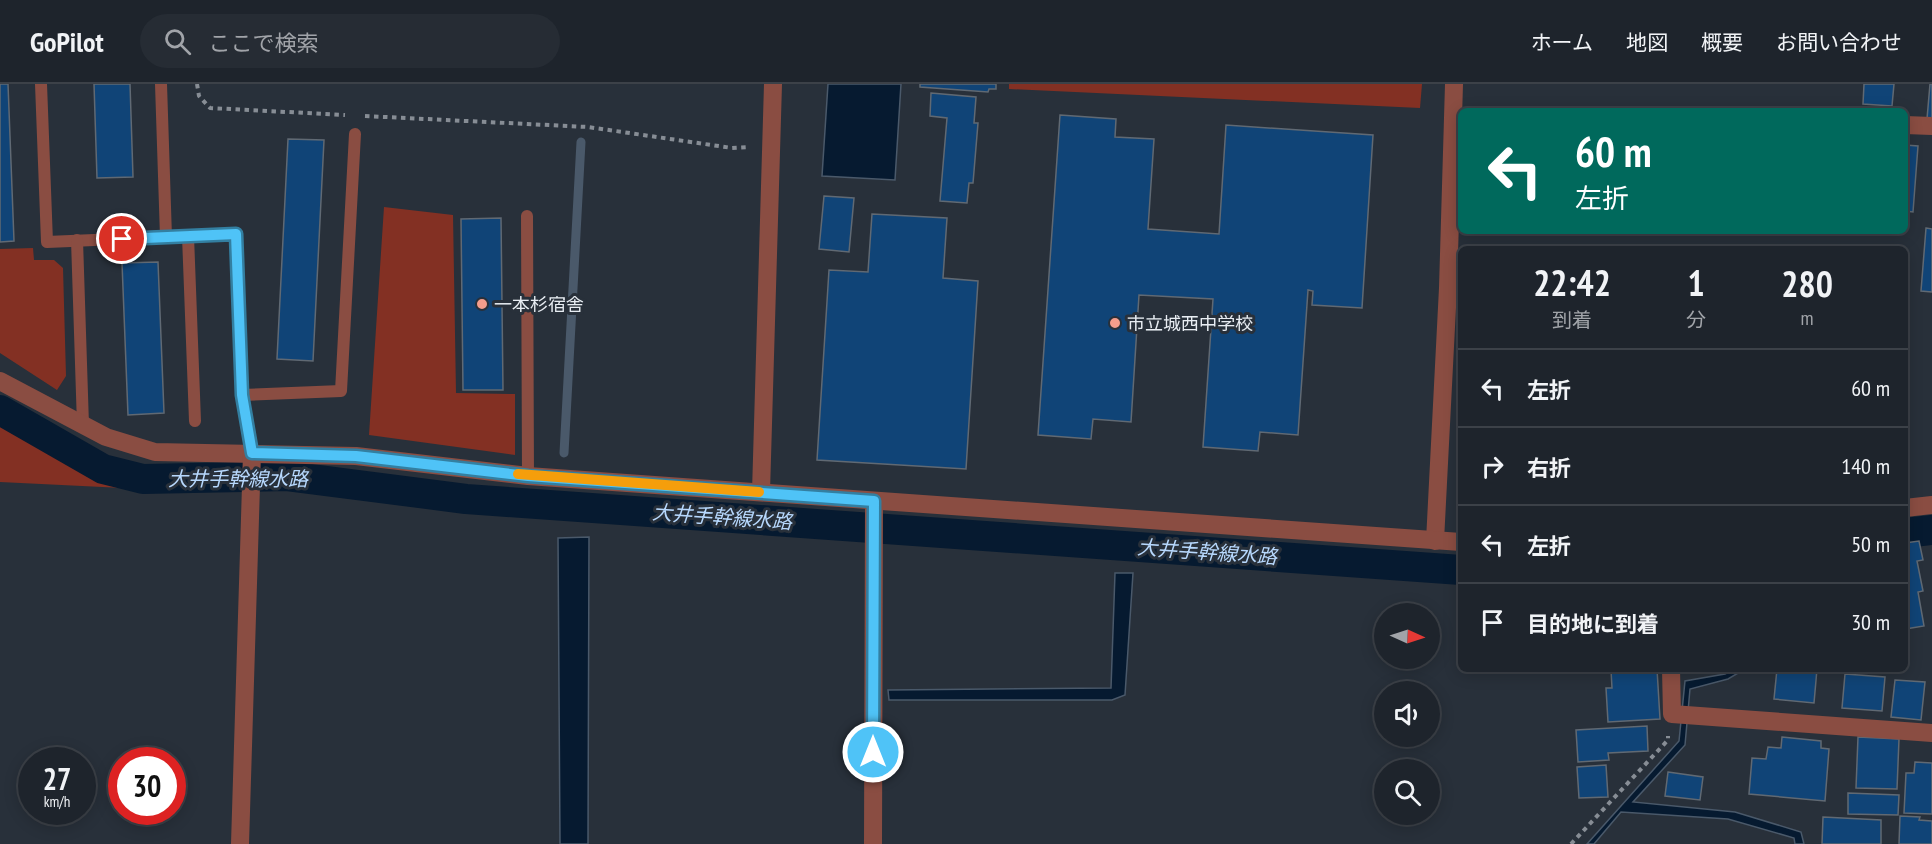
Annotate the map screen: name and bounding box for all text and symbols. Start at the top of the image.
search box [140,14,560,68]
text: GoPilot [30,23,104,60]
icon: search [161,25,194,58]
text: ここで検索 [209,29,319,57]
text: ホーム [1531,29,1593,56]
text: 地図 [1626,29,1668,56]
text: 概要 [1701,29,1743,56]
text: お問い合わせ [1776,29,1902,56]
text: 60 m [1575,124,1652,179]
icon: left [1476,132,1554,210]
text: 左折 [1575,181,1629,215]
pin [96,213,147,264]
icon: arrive [105,222,138,255]
text: 22:42 [1533,259,1611,306]
text: 1 [1688,259,1705,306]
text: 280 [1781,260,1833,307]
place label: 一本杉宿舎 [494,293,584,316]
marker: 一本杉宿舎 [475,297,489,311]
text: m [1801,305,1814,331]
text: 到着 [1552,307,1592,333]
text: 分 [1686,307,1706,333]
place label: 市立城西中学校 [1127,312,1253,335]
marker: 市立城西中学校 [1108,316,1122,330]
icon: left [1476,372,1509,405]
text: 60 m [1851,374,1890,402]
text: 左折 [1527,376,1571,404]
icon: right [1476,450,1509,483]
text: 140 m [1841,452,1890,480]
text: 右折 [1527,454,1571,482]
water label: 大井手幹線水路 [168,466,310,492]
water label: 大井手幹線水路 [651,499,795,535]
icon: left [1476,528,1509,561]
text: 50 m [1851,530,1890,558]
text: 左折 [1527,532,1571,560]
water label: 大井手幹線水路 [1136,534,1280,570]
north arrow [1374,603,1440,669]
map controls [1374,603,1440,825]
icon: arrive [1476,606,1509,639]
text: 30 m [1851,608,1890,636]
text: 目的地に到着 [1527,610,1659,638]
button: sound [1374,681,1440,747]
position arrow [841,720,905,784]
speed limit sign: 30 [108,747,186,825]
text: 27 [43,759,71,798]
button: search [1374,759,1440,825]
text: km/h [44,792,70,811]

